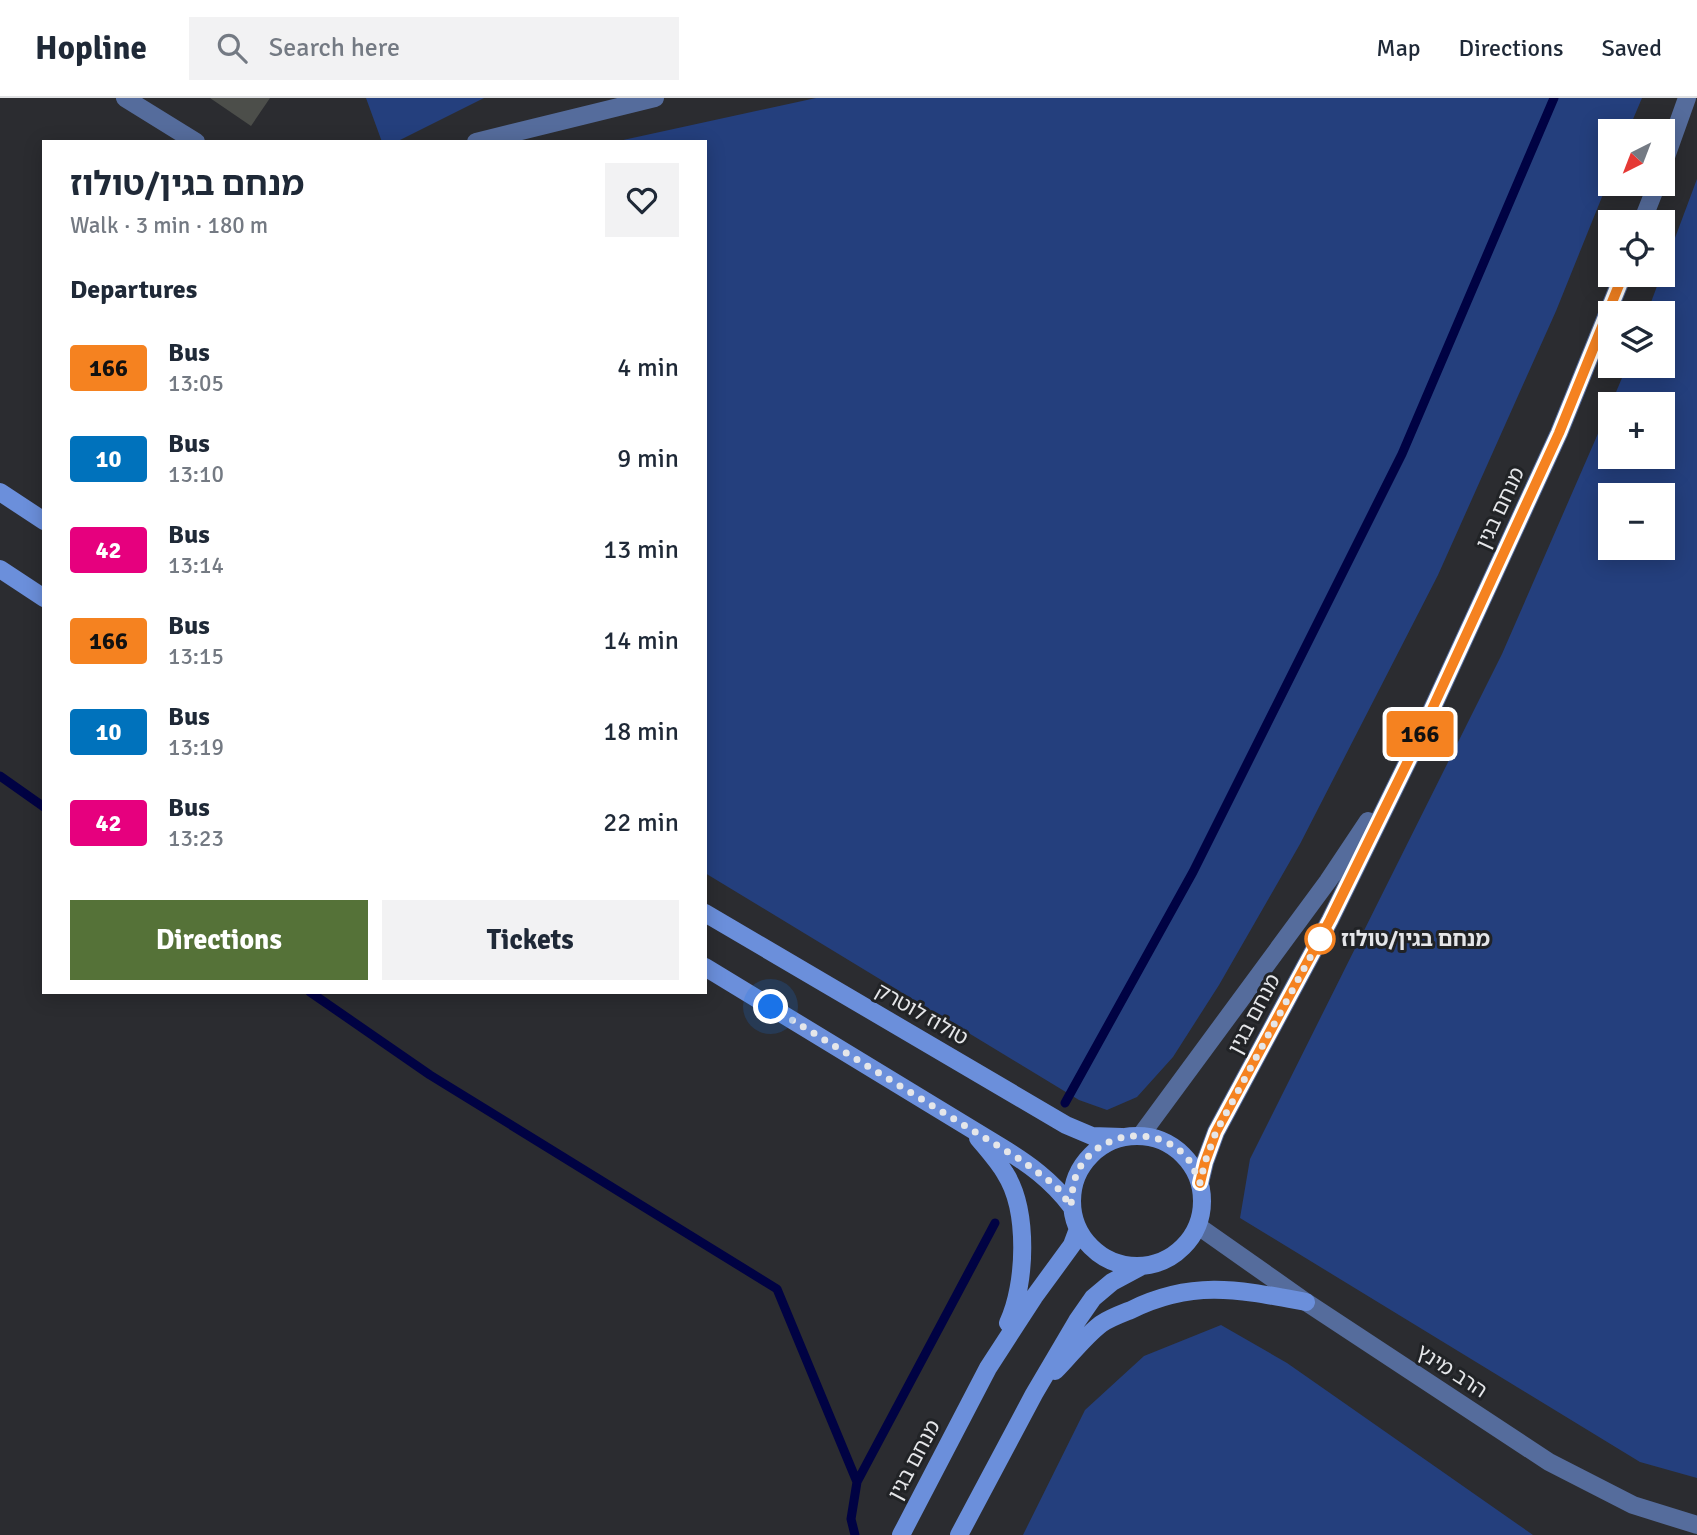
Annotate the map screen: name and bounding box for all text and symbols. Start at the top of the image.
search box [189,17,679,80]
text: Hopline [35,28,147,69]
icon: search [213,29,251,67]
text: Search here [269,32,400,64]
text: Map [1376,33,1421,63]
text: Directions [1459,33,1564,63]
text: Saved [1602,33,1662,63]
north arrow [1598,119,1675,196]
map controls [1598,119,1675,560]
button: heart [605,163,679,237]
text: מנחם בגין/טולוז [70,164,304,205]
button: locate [1598,210,1675,287]
text: Walk · 3 min · 180 m [70,211,268,240]
text: Departures [70,274,197,306]
button: layers [1598,301,1675,378]
text: Bus [168,337,210,369]
text: 4 min [617,352,679,384]
text: 166 [89,353,128,383]
text: 13:05 [168,369,224,398]
button: + [1598,392,1675,469]
text: Bus [168,428,210,460]
text: 9 min [617,443,679,475]
text: 10 [96,444,121,474]
text: 13:10 [168,460,224,489]
street label: מנחם בגין [1470,463,1530,553]
button: − [1598,483,1675,560]
text: Bus [168,519,210,551]
text: 13 min [603,534,679,566]
text: 42 [96,535,121,565]
text: 13:14 [168,551,224,580]
text: Bus [168,610,210,642]
text: 14 min [603,625,679,657]
text: 166 [89,626,128,656]
text: 13:15 [168,642,224,671]
text: Bus [168,701,210,733]
line badge: 166 [1380,711,1460,757]
text: 18 min [603,716,679,748]
text: 10 [96,717,121,747]
text: 166 [1401,719,1439,749]
text: 13:19 [168,733,224,762]
text: Bus [168,792,210,824]
text: 22 min [603,807,679,839]
text: 42 [96,808,121,838]
text: 13:23 [168,824,224,853]
button: Directions [70,900,368,980]
button: Tickets [382,900,679,980]
marker: מנחם בגין/טולוז [1305,924,1335,954]
place label: מנחם בגין/טולוז [1341,926,1490,952]
street label: מנחם בגין [1222,969,1286,1059]
street label: טולוז לוטרק [871,977,973,1051]
your location [753,989,788,1024]
street label: הרב מינץ [1412,1339,1492,1403]
street label: מנחם בגין [882,1415,946,1505]

